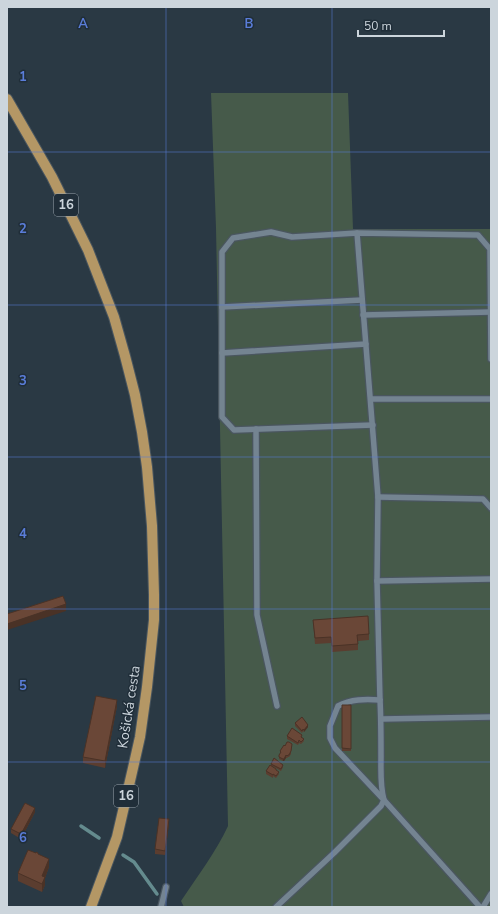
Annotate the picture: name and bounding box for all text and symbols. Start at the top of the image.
scale bar [358,12,444,38]
text: A [78,15,88,33]
text: B [245,15,254,33]
text: 50 m [364,18,392,34]
text: 1 [19,68,27,86]
road number: 16 [54,194,78,216]
text: 2 [19,220,27,238]
text: 3 [19,372,27,390]
text: 4 [19,525,27,543]
street label: Košická cesta [113,664,145,750]
text: 5 [19,677,27,695]
road number: 16 [114,785,138,807]
text: 6 [19,829,27,847]

